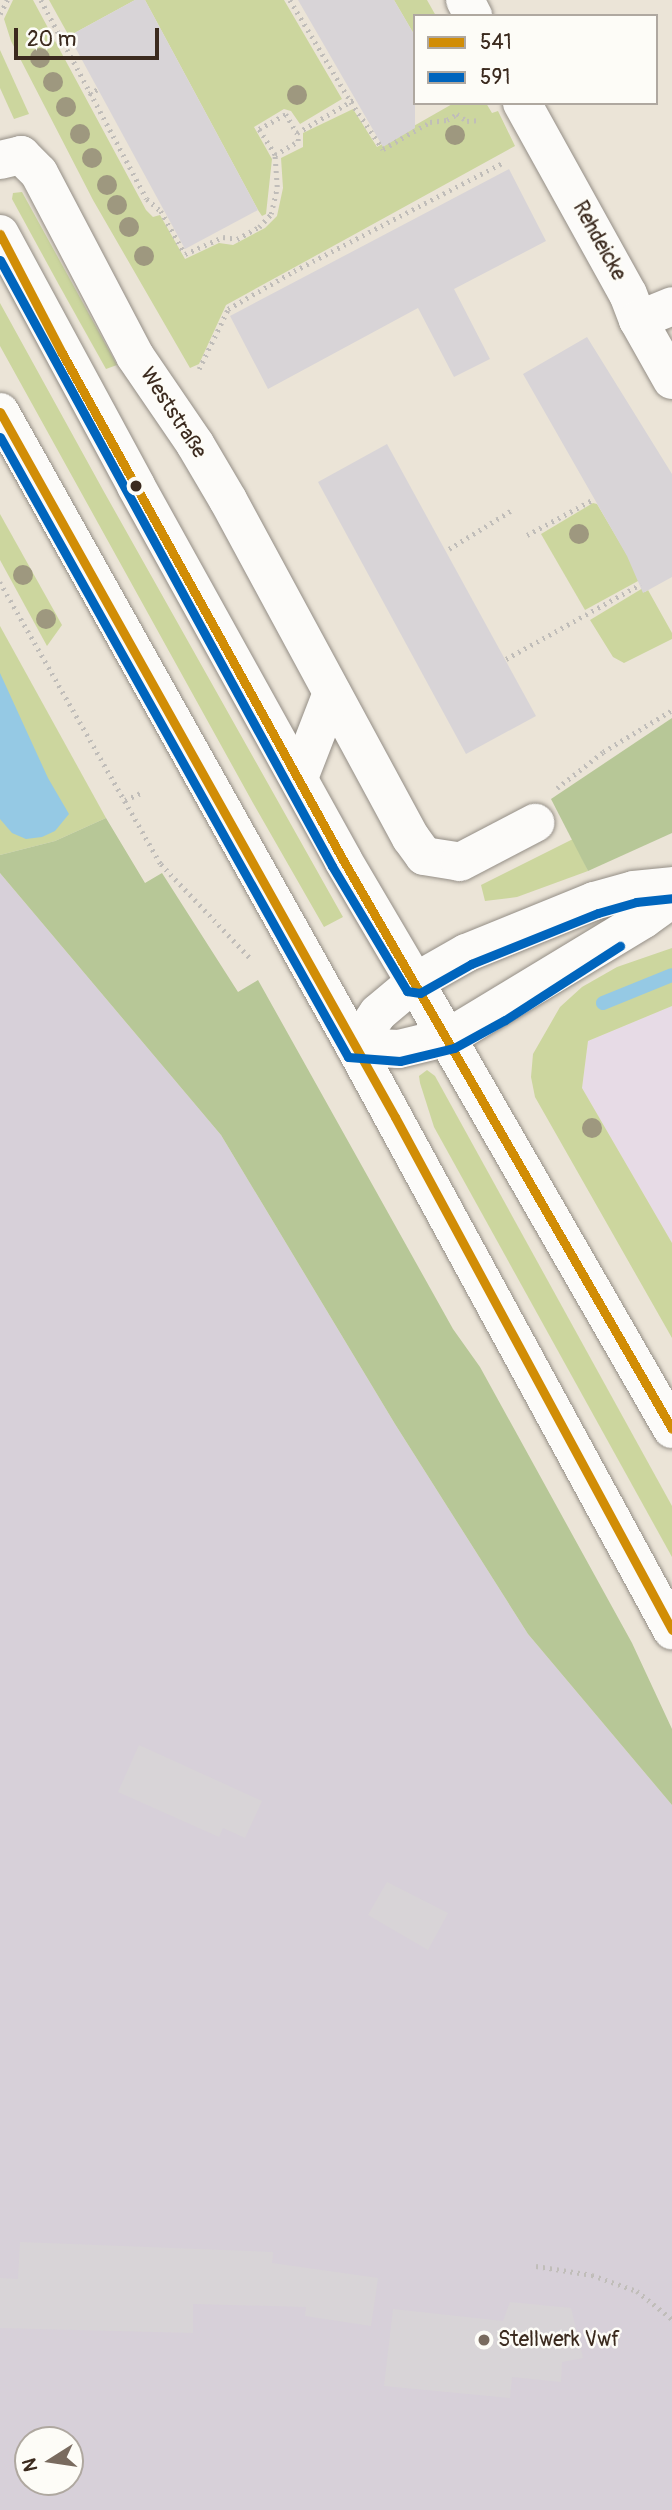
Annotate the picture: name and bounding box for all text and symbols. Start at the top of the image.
scale bar [18,14,163,58]
legend [413,14,658,105]
text: 20 m [27,26,76,53]
text: 541 [480,29,512,56]
text: 591 [480,64,510,91]
street label: Rehdeicke [567,197,631,285]
street label: Weststraße [134,363,212,463]
unlabelled marker [129,479,143,493]
place label: Stellwerk Vwf [498,2327,620,2353]
marker: Stellwerk Vwf [476,2332,492,2348]
north arrow [14,2426,84,2496]
text: N [17,2456,43,2474]

